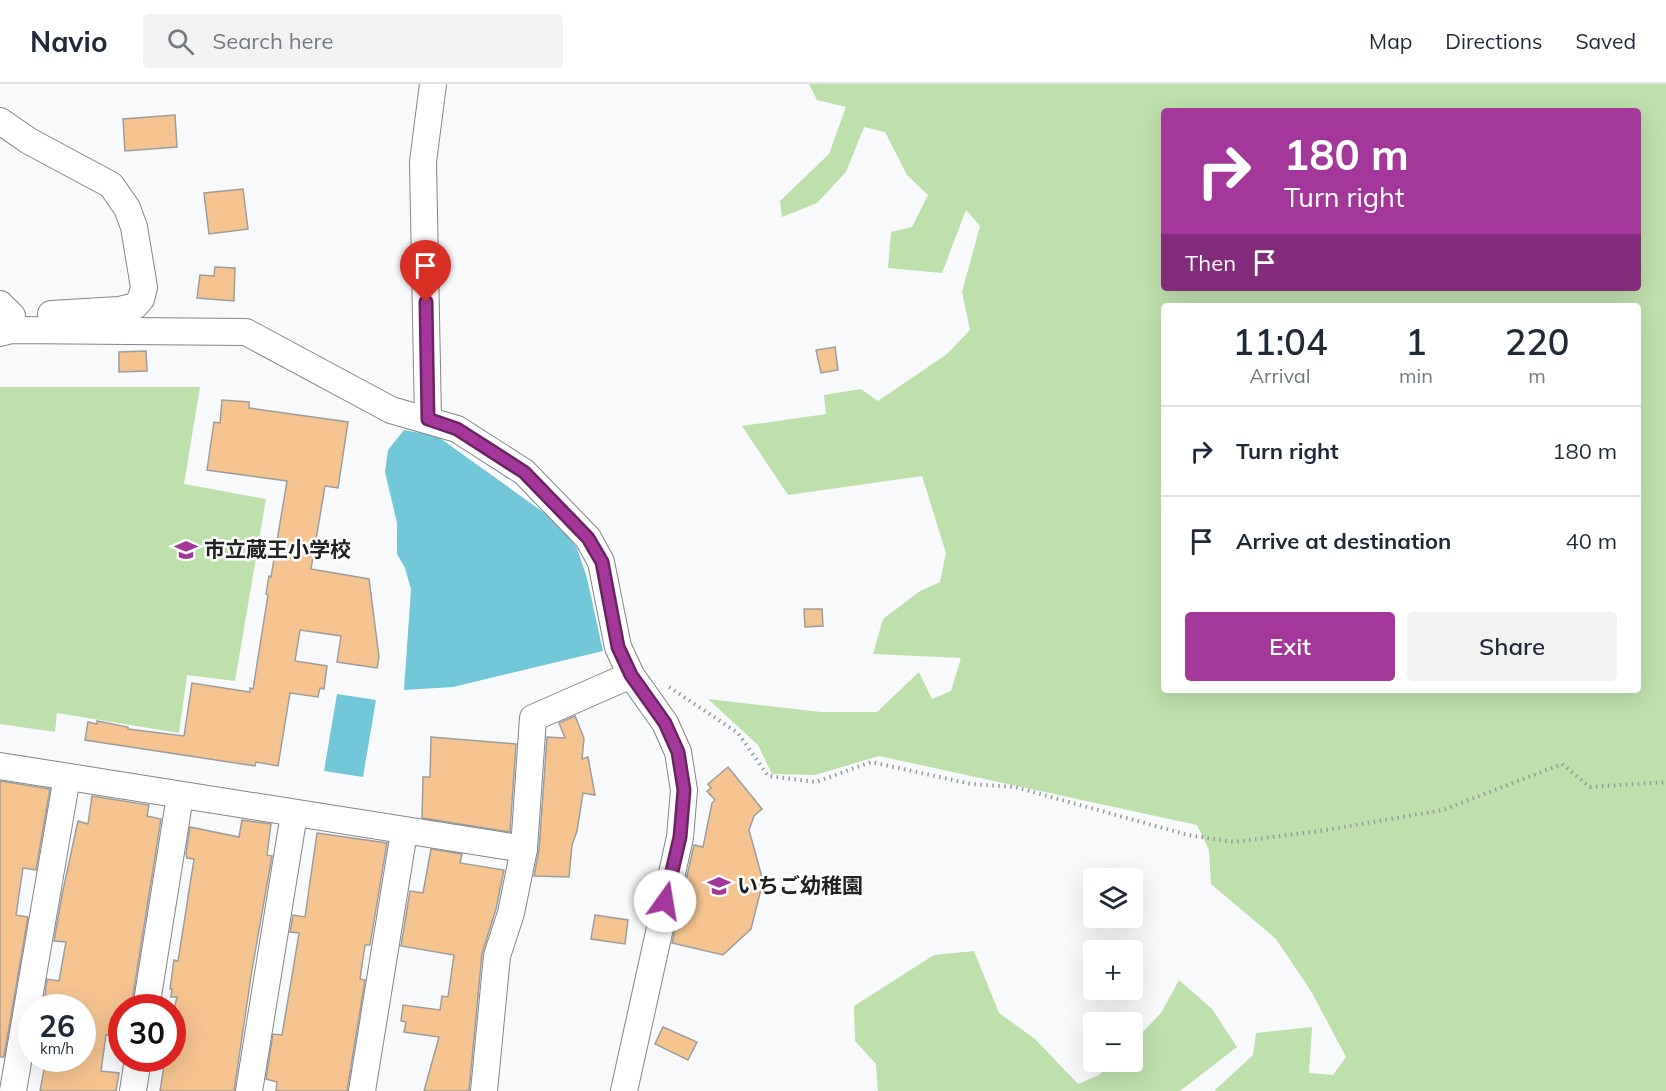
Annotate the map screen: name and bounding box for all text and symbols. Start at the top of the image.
search box [143,14,563,68]
text: Navio [30,24,107,59]
icon: search [164,25,197,58]
text: Search here [212,27,333,55]
text: Map [1369,28,1412,54]
text: Directions [1445,28,1542,54]
text: Saved [1575,28,1636,54]
text: 180 m [1284,128,1409,181]
icon: right [1185,132,1263,210]
text: Turn right [1284,180,1404,214]
pin [400,240,451,302]
icon: arrive [1248,246,1281,279]
icon: arrive [409,249,442,282]
text: Then [1185,249,1236,277]
text: 11:04 [1233,319,1327,364]
text: 1 [1405,319,1427,364]
text: 220 [1505,319,1569,364]
text: Arrival [1249,363,1311,388]
text: min [1399,363,1433,388]
text: m [1528,363,1546,388]
icon: right [1185,435,1218,468]
text: Turn right [1236,437,1339,465]
text: 180 m [1552,437,1617,465]
icon: arrive [1185,525,1218,558]
text: Arrive at destination [1236,527,1451,555]
text: 40 m [1566,527,1617,555]
place label: 市立蔵王小学校 [204,536,351,562]
school or university icon: 市立蔵王小学校 [173,537,199,563]
button: Exit [1185,612,1395,681]
button: Share [1407,612,1617,681]
map controls [1083,868,1143,1072]
button: layers [1083,868,1143,928]
position arrow [633,869,697,933]
place label: いちご幼稚園 [737,872,863,898]
school or university icon: いちご幼稚園 [706,873,732,899]
button: + [1083,940,1143,1000]
speed limit sign: 30 [108,994,186,1072]
text: 26 [39,1007,75,1045]
button: − [1083,1012,1143,1072]
text: km/h [40,1039,74,1058]

